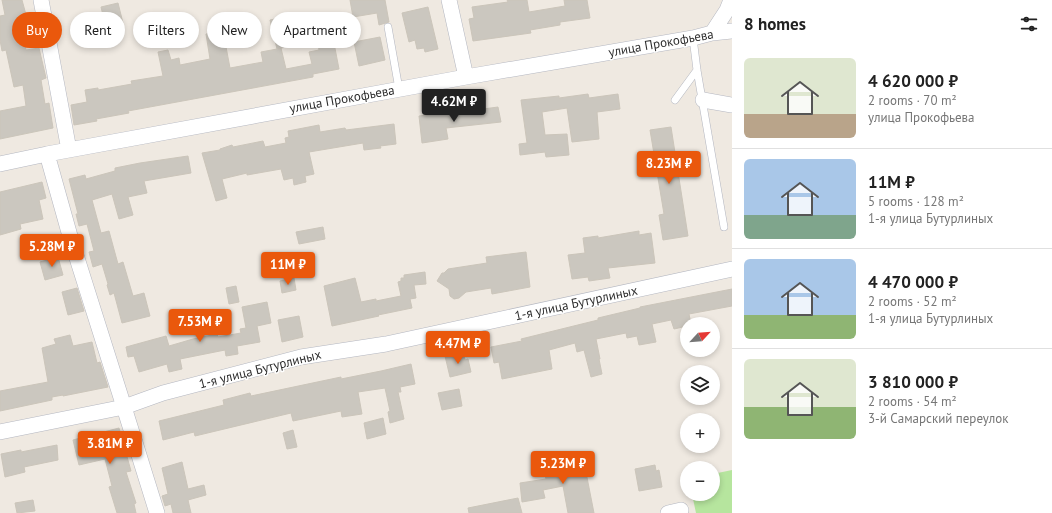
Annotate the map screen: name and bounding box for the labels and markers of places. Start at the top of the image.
pin: 4.62M ₽ [417,89,491,123]
pin: 8.23M ₽ [632,151,706,185]
pin: 5.28M ₽ [15,234,89,268]
pin: 11M ₽ [260,252,316,286]
pin: 7.53M ₽ [163,309,237,343]
pin: 4.47M ₽ [421,331,495,365]
pin: 3.81M ₽ [73,431,147,465]
pin: 5.23M ₽ [526,451,600,485]

